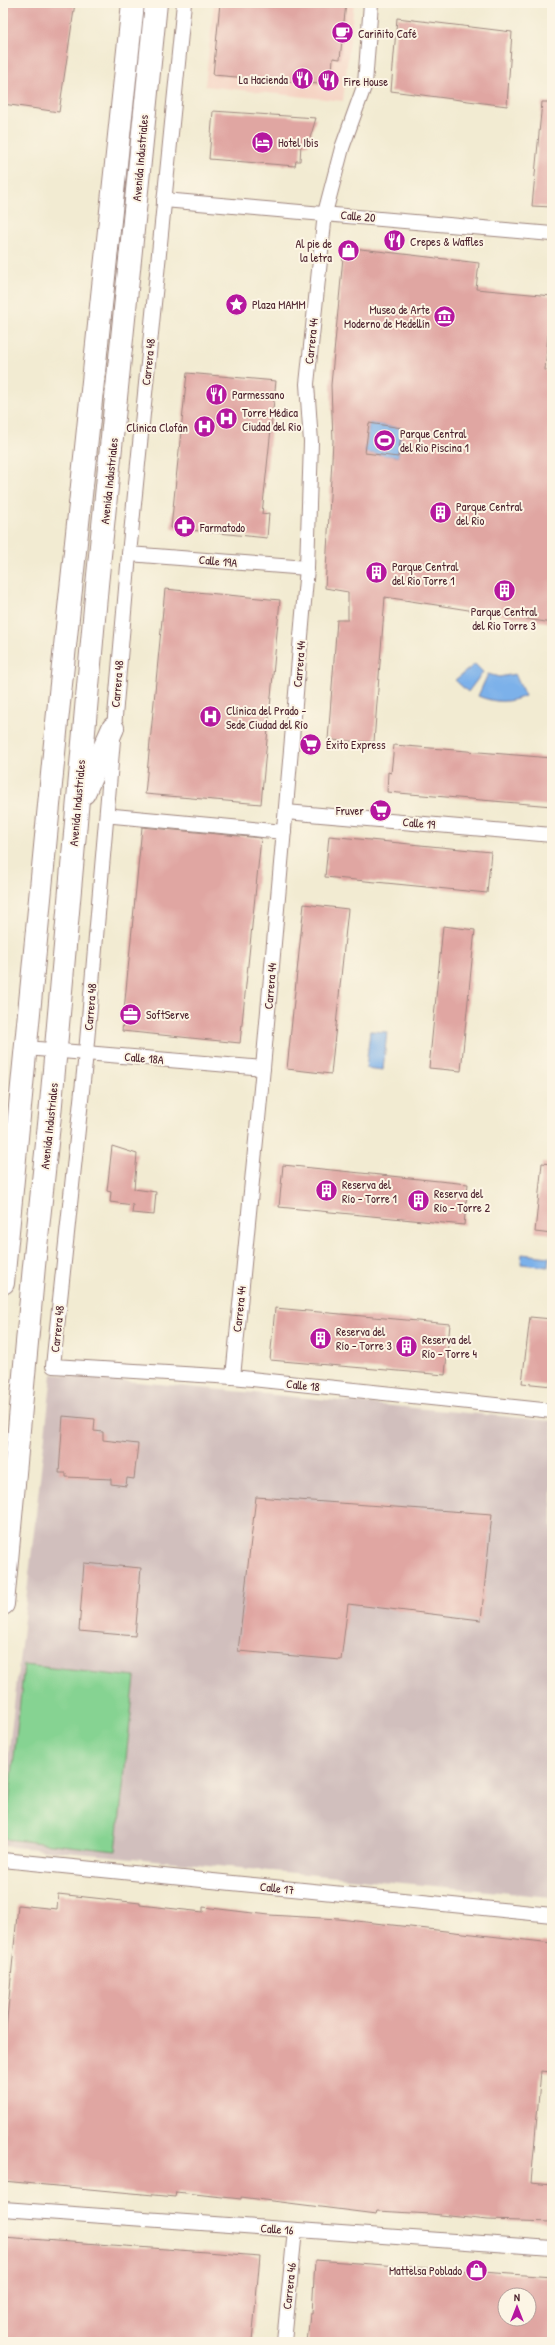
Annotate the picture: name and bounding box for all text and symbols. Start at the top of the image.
cafe icon: Cariñito Café [330,20,356,46]
place label: Cariñito Café [358,25,417,42]
restaurant icon: La Hacienda [290,66,316,92]
restaurant icon: Fire House [315,68,341,94]
place label: La Hacienda [239,71,288,88]
place label: Fire House [343,73,388,90]
street label: Avenida Industriales [128,114,152,202]
hotel icon: Hotel Ibis [250,129,276,155]
place label: Hotel Ibis [278,134,319,151]
street label: Calle 20 [340,206,376,226]
restaurant icon: Crepes & Waffles [382,228,408,254]
place label: Crepes & Waffles [410,233,484,250]
place label: Al pie de la letra [295,235,332,266]
shop icon: Al pie de la letra [335,237,361,263]
place icon: Plaza MAMM [223,291,249,317]
place label: Plaza MAMM [252,296,306,313]
place label: Museo de Arte Moderno de Medellín [344,301,430,332]
museum icon: Museo de Arte Moderno de Medellín [432,303,458,329]
street label: Carrera 44 [300,317,322,365]
street label: Carrera 48 [137,338,159,386]
restaurant icon: Parmessano [204,381,230,407]
place label: Parmessano [232,386,284,403]
place label: Torre Médica Ciudad del Rio [242,404,301,435]
hospital icon: Torre Médica Ciudad del Rio [214,406,240,432]
hospital icon: Clínica Clofán [191,414,217,440]
place label: Clínica Clofán [126,419,188,436]
place label: Parque Central del Rio Piscina 1 [400,425,469,456]
sports icon: Parque Central del Rio Piscina 1 [371,427,397,453]
street label: Avenida Industriales [96,437,122,525]
place label: Parque Central del Rio [456,498,523,529]
building icon: Parque Central del Rio [428,500,454,526]
pharmacy icon: Farmatodo [171,514,197,540]
place label: Farmatodo [199,519,245,536]
street label: Calle 19A [198,551,238,571]
place label: Parque Central del Rio Torre 1 [392,558,459,589]
building icon: Parque Central del Rio Torre 1 [363,560,389,586]
building icon: Parque Central del Rio Torre 3 [491,577,517,603]
place label: Parque Central del Rio Torre 3 [471,603,538,634]
street label: Carrera 44 [289,640,310,688]
street label: Carrera 48 [106,660,128,708]
place label: Clínica del Prado - Sede Ciudad del Río [226,702,308,733]
hospital icon: Clínica del Prado - Sede Ciudad del Río [198,704,224,730]
supermarket icon: Éxito Express [297,731,323,757]
place label: Éxito Express [326,736,386,753]
street label: Avenida Industriales [65,759,89,847]
supermarket icon: Fruver [367,797,393,823]
place label: Fruver [335,802,364,819]
street label: Calle 19 [402,813,437,833]
street label: Carrera 44 [260,962,281,1010]
street label: Carrera 48 [79,983,101,1031]
office icon: SoftServe [118,1001,144,1027]
place label: SoftServe [146,1006,189,1023]
street label: Calle 18A [124,1048,165,1068]
street label: Avenida Industriales [36,1082,62,1170]
place label: Reserva del Río - Torre 1 [342,1176,397,1207]
building icon: Reserva del Río - Torre 1 [313,1178,339,1204]
place label: Reserva del Río - Torre 2 [434,1185,491,1216]
building icon: Reserva del Río - Torre 2 [406,1187,432,1213]
street label: Carrera 44 [228,1285,250,1333]
street label: Carrera 48 [46,1305,68,1353]
place label: Reserva del Río - Torre 3 [336,1323,392,1354]
building icon: Reserva del Río - Torre 3 [307,1325,333,1351]
place label: Reserva del Río - Torre 4 [422,1331,478,1362]
building icon: Reserva del Río - Torre 4 [394,1333,420,1359]
street label: Calle 18 [285,1375,321,1395]
street label: Calle 17 [259,1878,295,1898]
street label: Calle 16 [260,2219,294,2239]
shop icon: Mattelsa Poblado [464,2257,490,2283]
street label: Carrera 46 [278,2262,300,2310]
place label: Mattelsa Poblado [389,2262,462,2279]
north arrow [497,2287,537,2327]
text: N [514,2290,520,2304]

